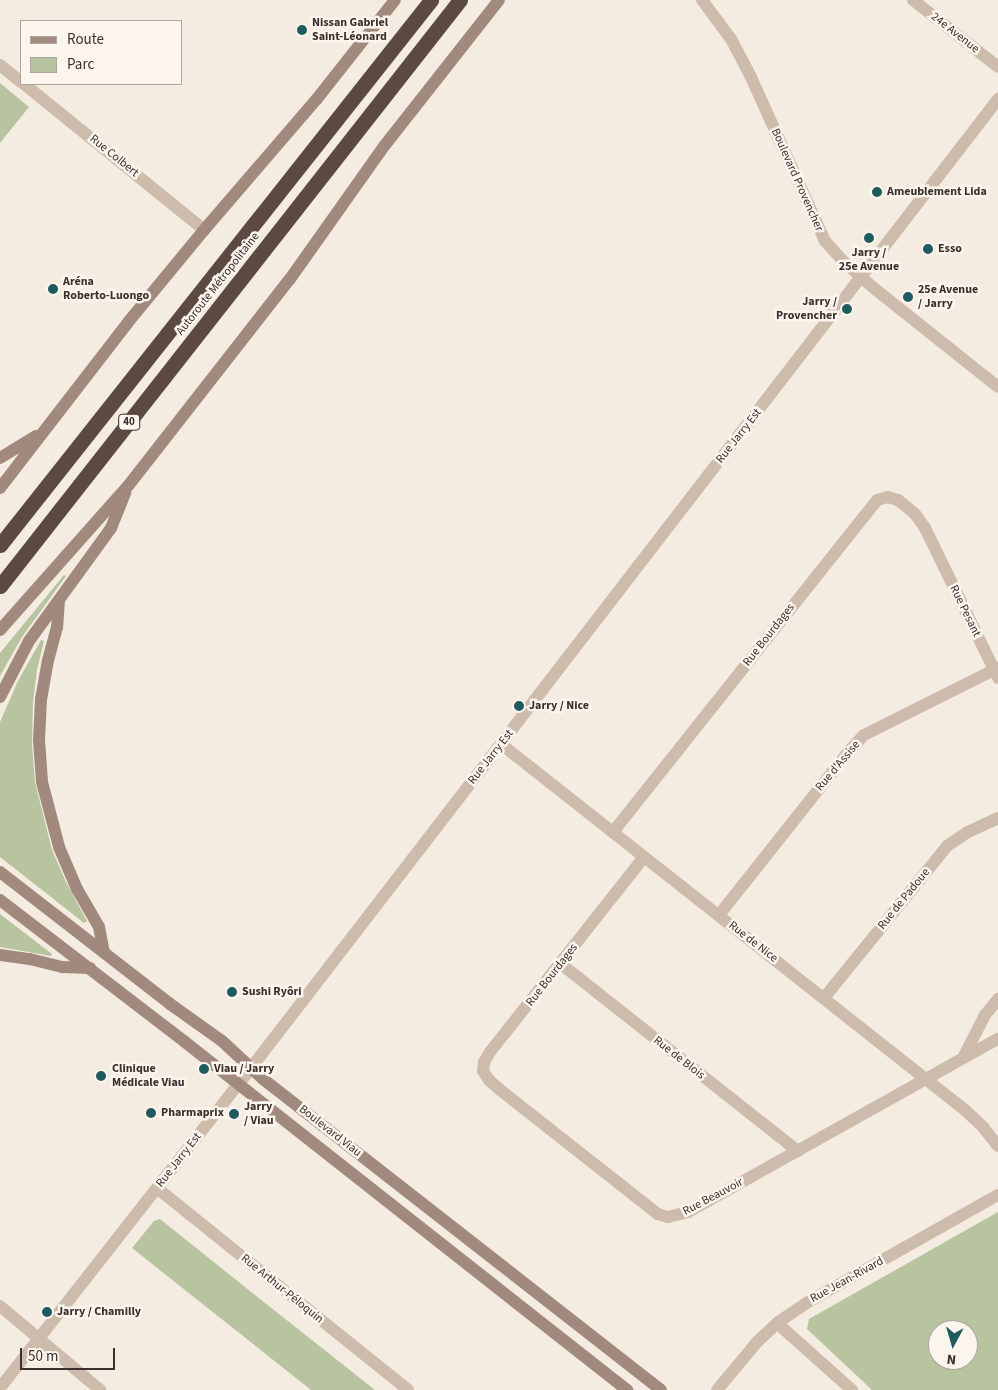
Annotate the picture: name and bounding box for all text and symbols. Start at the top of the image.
street label: 24e Avenue [928,10,982,56]
place label: Nissan Gabriel Saint-Léonard [312,16,388,44]
legend [20,20,182,85]
marker: Nissan Gabriel Saint-Léonard [296,24,308,36]
text: Route [67,29,104,50]
text: Parc [67,54,94,75]
street label: Boulevard Provencher [768,126,826,234]
street label: Rue Colbert [87,132,141,180]
place label: Ameublement Lida [887,185,987,199]
marker: Ameublement Lida [871,186,883,198]
street label: Autoroute Métropolitaine [173,230,263,338]
marker: Jarry / 25e Avenue [863,232,875,244]
place label: Esso [938,242,962,256]
marker: Esso [922,243,934,255]
place label: Jarry / 25e Avenue [839,246,899,274]
place label: Aréna Roberto-Luongo [63,275,149,303]
marker: Aréna Roberto-Luongo [47,283,59,295]
place label: 25e Avenue / Jarry [918,283,978,311]
marker: 25e Avenue / Jarry [902,291,914,303]
place label: Jarry / Provencher [776,295,837,323]
marker: Jarry / Provencher [841,303,853,315]
street label: Rue Jarry Est [713,406,765,466]
road number: 40 [118,414,140,431]
street label: Rue Pesant [946,583,984,639]
street label: Rue Bourdages [740,601,798,669]
place label: Jarry / Nice [529,699,589,713]
marker: Jarry / Nice [513,700,525,712]
street label: Rue Jarry Est [465,727,517,787]
street label: Rue d'Assise [813,738,863,794]
street label: Rue de Padoue [875,865,933,933]
street label: Rue de Nice [725,918,781,966]
street label: Rue Bourdages [523,941,581,1009]
place label: Sushi Ryôri [242,985,302,999]
marker: Sushi Ryôri [226,986,238,998]
street label: Rue de Blois [650,1033,708,1083]
place label: Clinique Médicale Viau [112,1062,185,1090]
place label: Viau / Jarry [214,1062,274,1076]
marker: Viau / Jarry [198,1063,210,1075]
marker: Clinique Médicale Viau [94,1069,108,1083]
place label: Jarry / Viau [244,1100,274,1128]
street label: Boulevard Viau [296,1102,364,1160]
place label: Pharmaprix [161,1106,224,1120]
marker: Pharmaprix [145,1107,157,1119]
marker: Jarry / Viau [228,1108,240,1120]
street label: Rue Jarry Est [153,1130,205,1190]
street label: Rue Beauvoir [680,1175,746,1219]
street label: Rue Arthur-Péloquin [238,1251,326,1327]
street label: Rue Jean-Rivard [808,1254,886,1306]
place label: Jarry / Chamilly [57,1305,141,1319]
marker: Jarry / Chamilly [41,1306,53,1318]
north arrow [928,1320,978,1370]
scale bar [22,1338,118,1370]
text: 50 m [28,1346,58,1367]
text: N [946,1348,957,1369]

